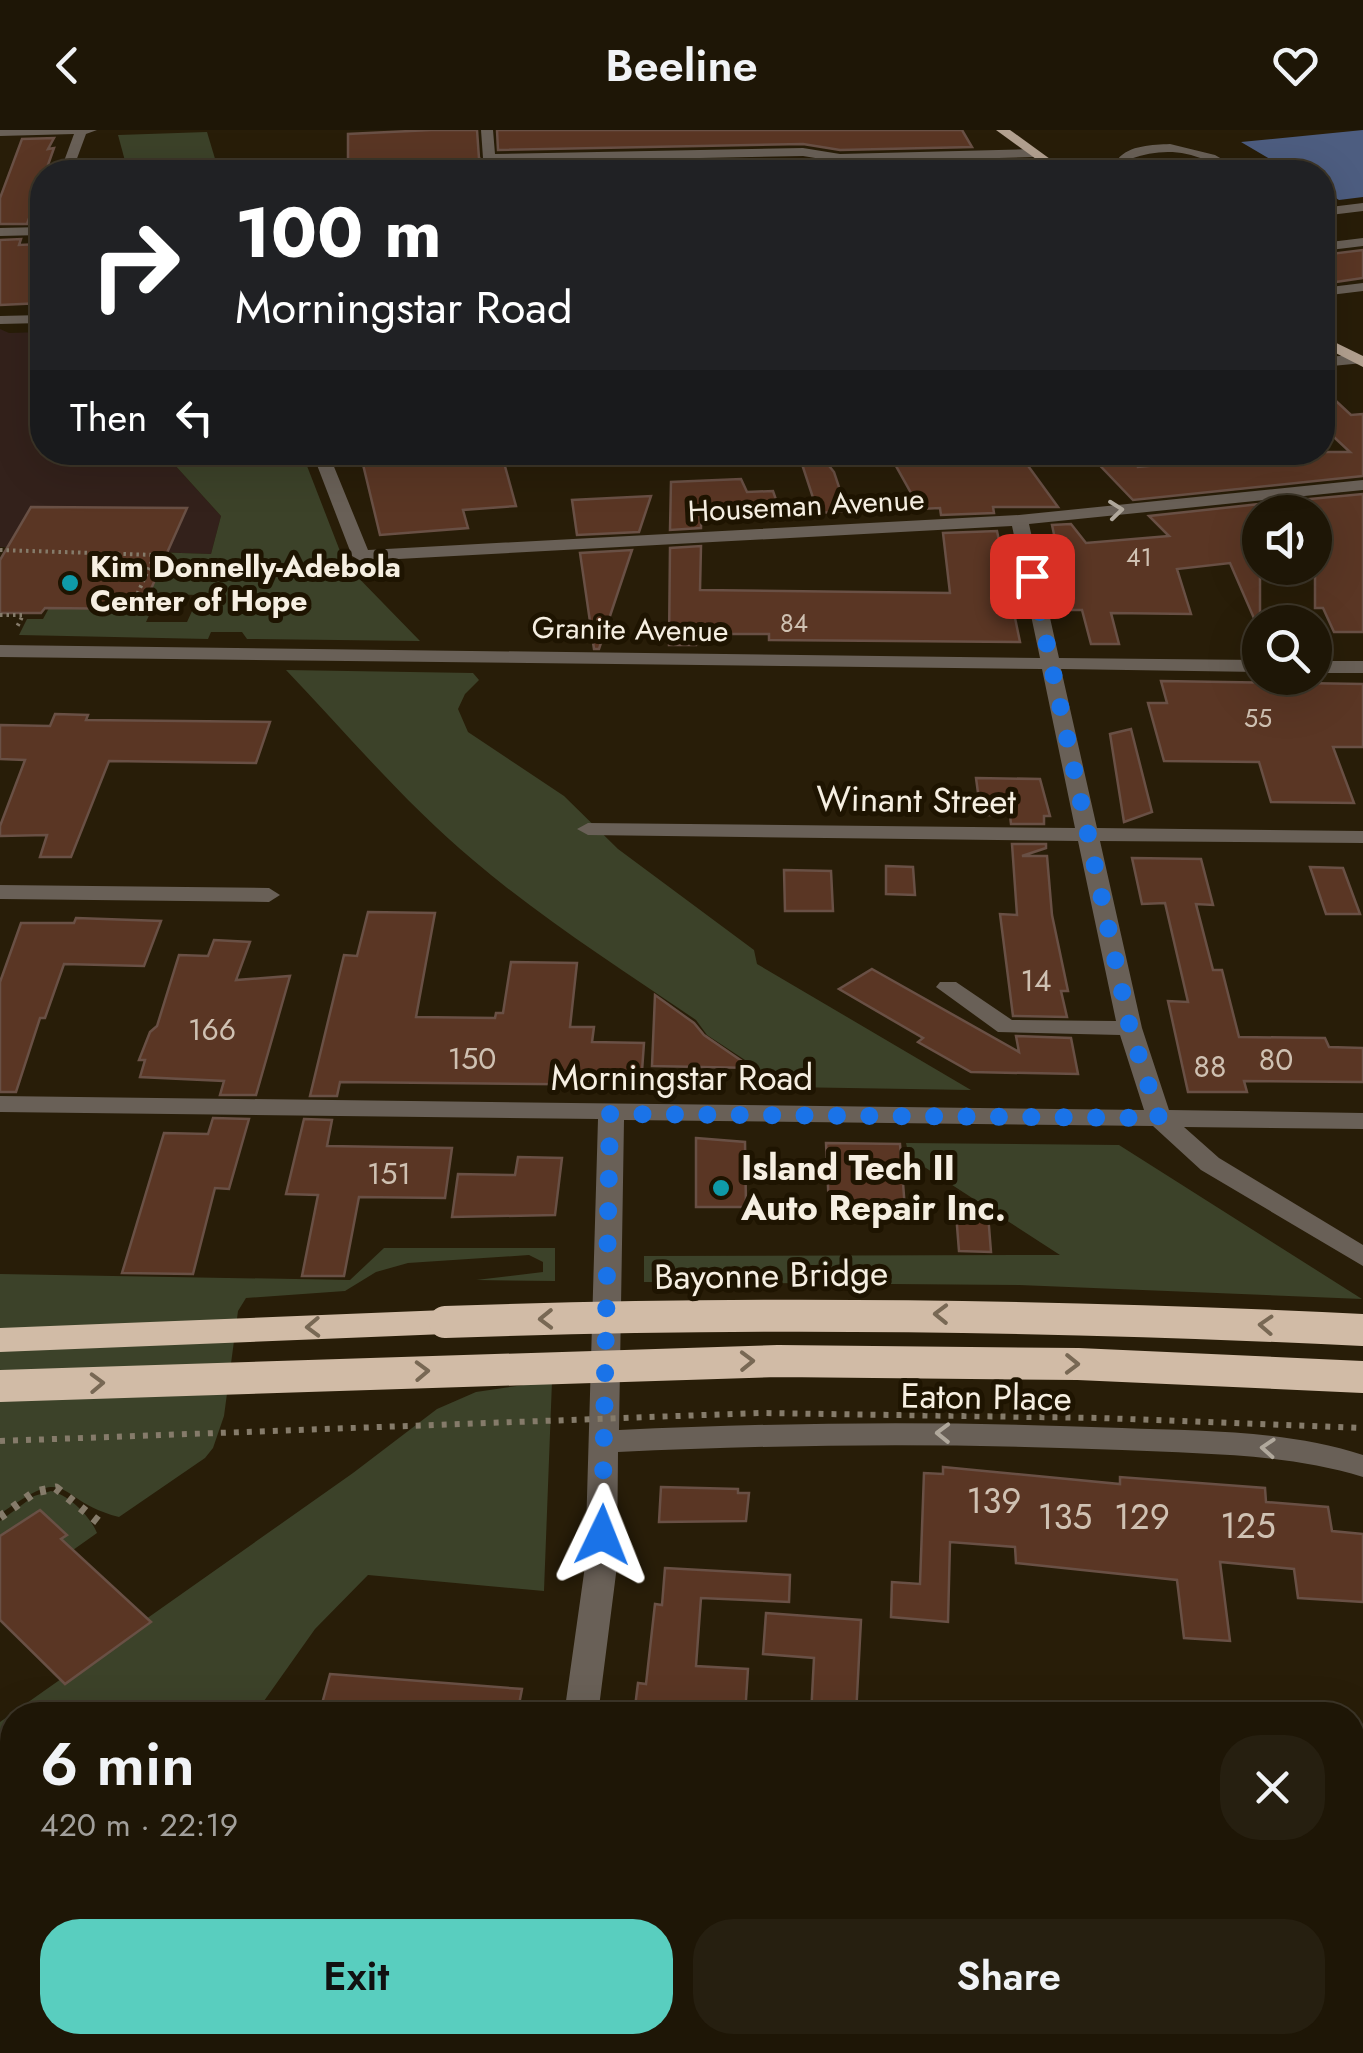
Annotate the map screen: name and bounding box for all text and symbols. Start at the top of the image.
text: Beeline [605,33,758,98]
icon: back [40,38,95,93]
icon: heart [1268,38,1323,93]
text: 100 m [235,182,442,283]
icon: right [70,200,200,330]
text: Morningstar Road [235,275,573,340]
text: Then [70,390,147,445]
icon: left [167,390,222,445]
street label: Houseman Avenue [686,477,926,533]
map controls [1242,495,1332,695]
button: sound [1242,495,1332,585]
one-way arrow [1109,500,1125,521]
pin [990,534,1075,619]
house number: 41 [1126,539,1152,575]
place label: Kim Donnelly-Adebola Center of Hope [90,545,401,622]
icon: arrive [1005,549,1060,604]
marker: Kim Donnelly-Adebola Center of Hope [59,572,81,594]
house number: 84 [780,605,808,641]
button: search [1242,605,1332,695]
street label: Granite Avenue [531,606,729,652]
house number: 55 [1244,700,1272,736]
street label: Winant Street [816,773,1017,827]
house number: 14 [1021,959,1052,1002]
house number: 166 [188,1008,236,1051]
house number: 150 [448,1037,496,1080]
house number: 80 [1259,1038,1293,1081]
house number: 88 [1194,1045,1226,1088]
street label: Morningstar Road [551,1053,813,1103]
place label: Island Tech II Auto Repair Inc. [740,1143,1006,1233]
house number: 151 [367,1152,411,1195]
marker: Island Tech II Auto Repair Inc. [710,1177,732,1199]
street label: Bayonne Bridge [654,1248,888,1302]
one-way arrow [932,1304,948,1325]
one-way arrow [537,1308,553,1329]
one-way arrow [1257,1315,1273,1336]
one-way arrow [304,1317,320,1338]
one-way arrow [740,1351,756,1372]
one-way arrow [1065,1354,1081,1375]
one-way arrow [415,1360,431,1381]
street label: Eaton Place [900,1371,1072,1423]
one-way arrow [90,1372,106,1393]
one-way arrow [935,1422,950,1444]
one-way arrow [1259,1438,1275,1460]
house number: 139 [966,1476,1022,1526]
position arrow [550,1483,654,1587]
house number: 135 [1038,1492,1092,1542]
house number: 129 [1114,1492,1170,1542]
house number: 125 [1220,1501,1276,1551]
text: 6 min [40,1721,195,1808]
button: close [1220,1735,1325,1840]
text: 420 m · 22:19 [40,1802,238,1848]
button: Exit [40,1919,673,2034]
button: Share [693,1919,1325,2034]

